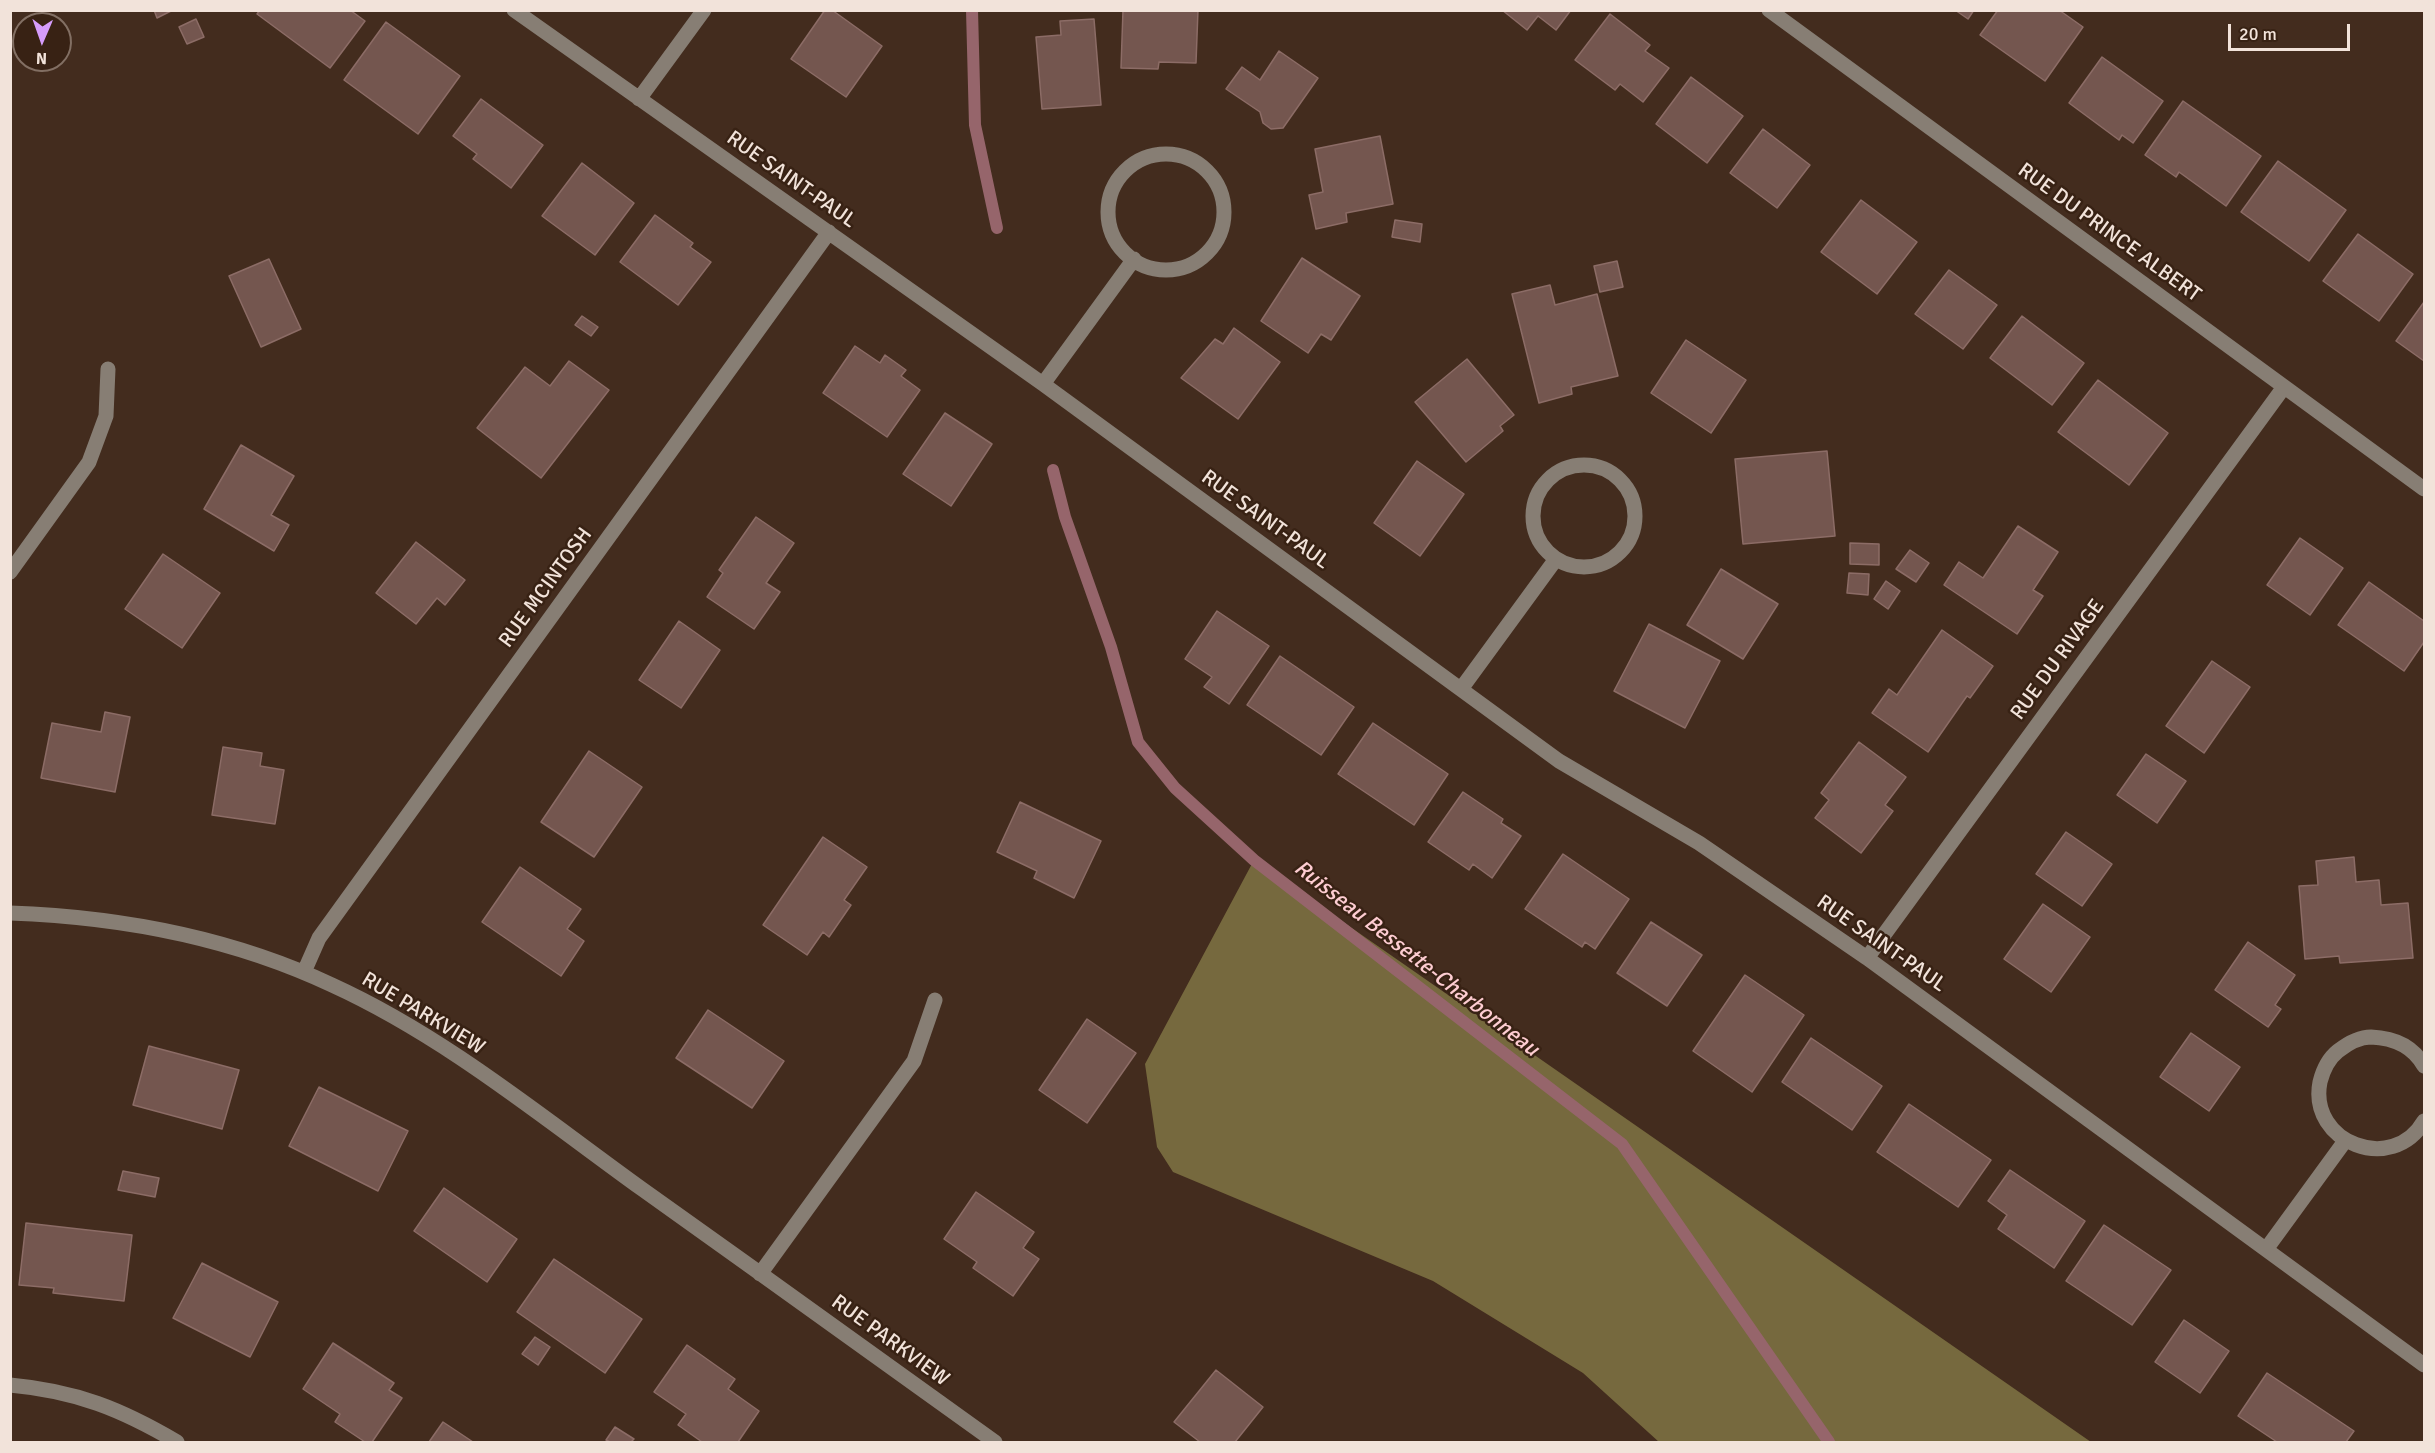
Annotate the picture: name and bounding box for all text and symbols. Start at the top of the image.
north arrow [12,12,72,72]
scale bar [2231,12,2352,50]
text: 20 m [2239,23,2277,45]
text: N [36,48,47,68]
street label: RUE SAINT-PAUL [721,126,861,234]
street label: RUE DU PRINCE ALBERT [2013,158,2205,308]
street label: RUE SAINT-PAUL [1196,465,1334,575]
street label: RUE MCINTOSH [494,523,598,653]
street label: RUE DU RIVAGE [2006,595,2110,725]
water label: Ruisseau Bessette-Charbonneau [1288,855,1544,1063]
street label: RUE SAINT-PAUL [1811,890,1951,998]
street label: RUE PARKVIEW [357,967,489,1061]
street label: RUE PARKVIEW [826,1290,954,1392]

